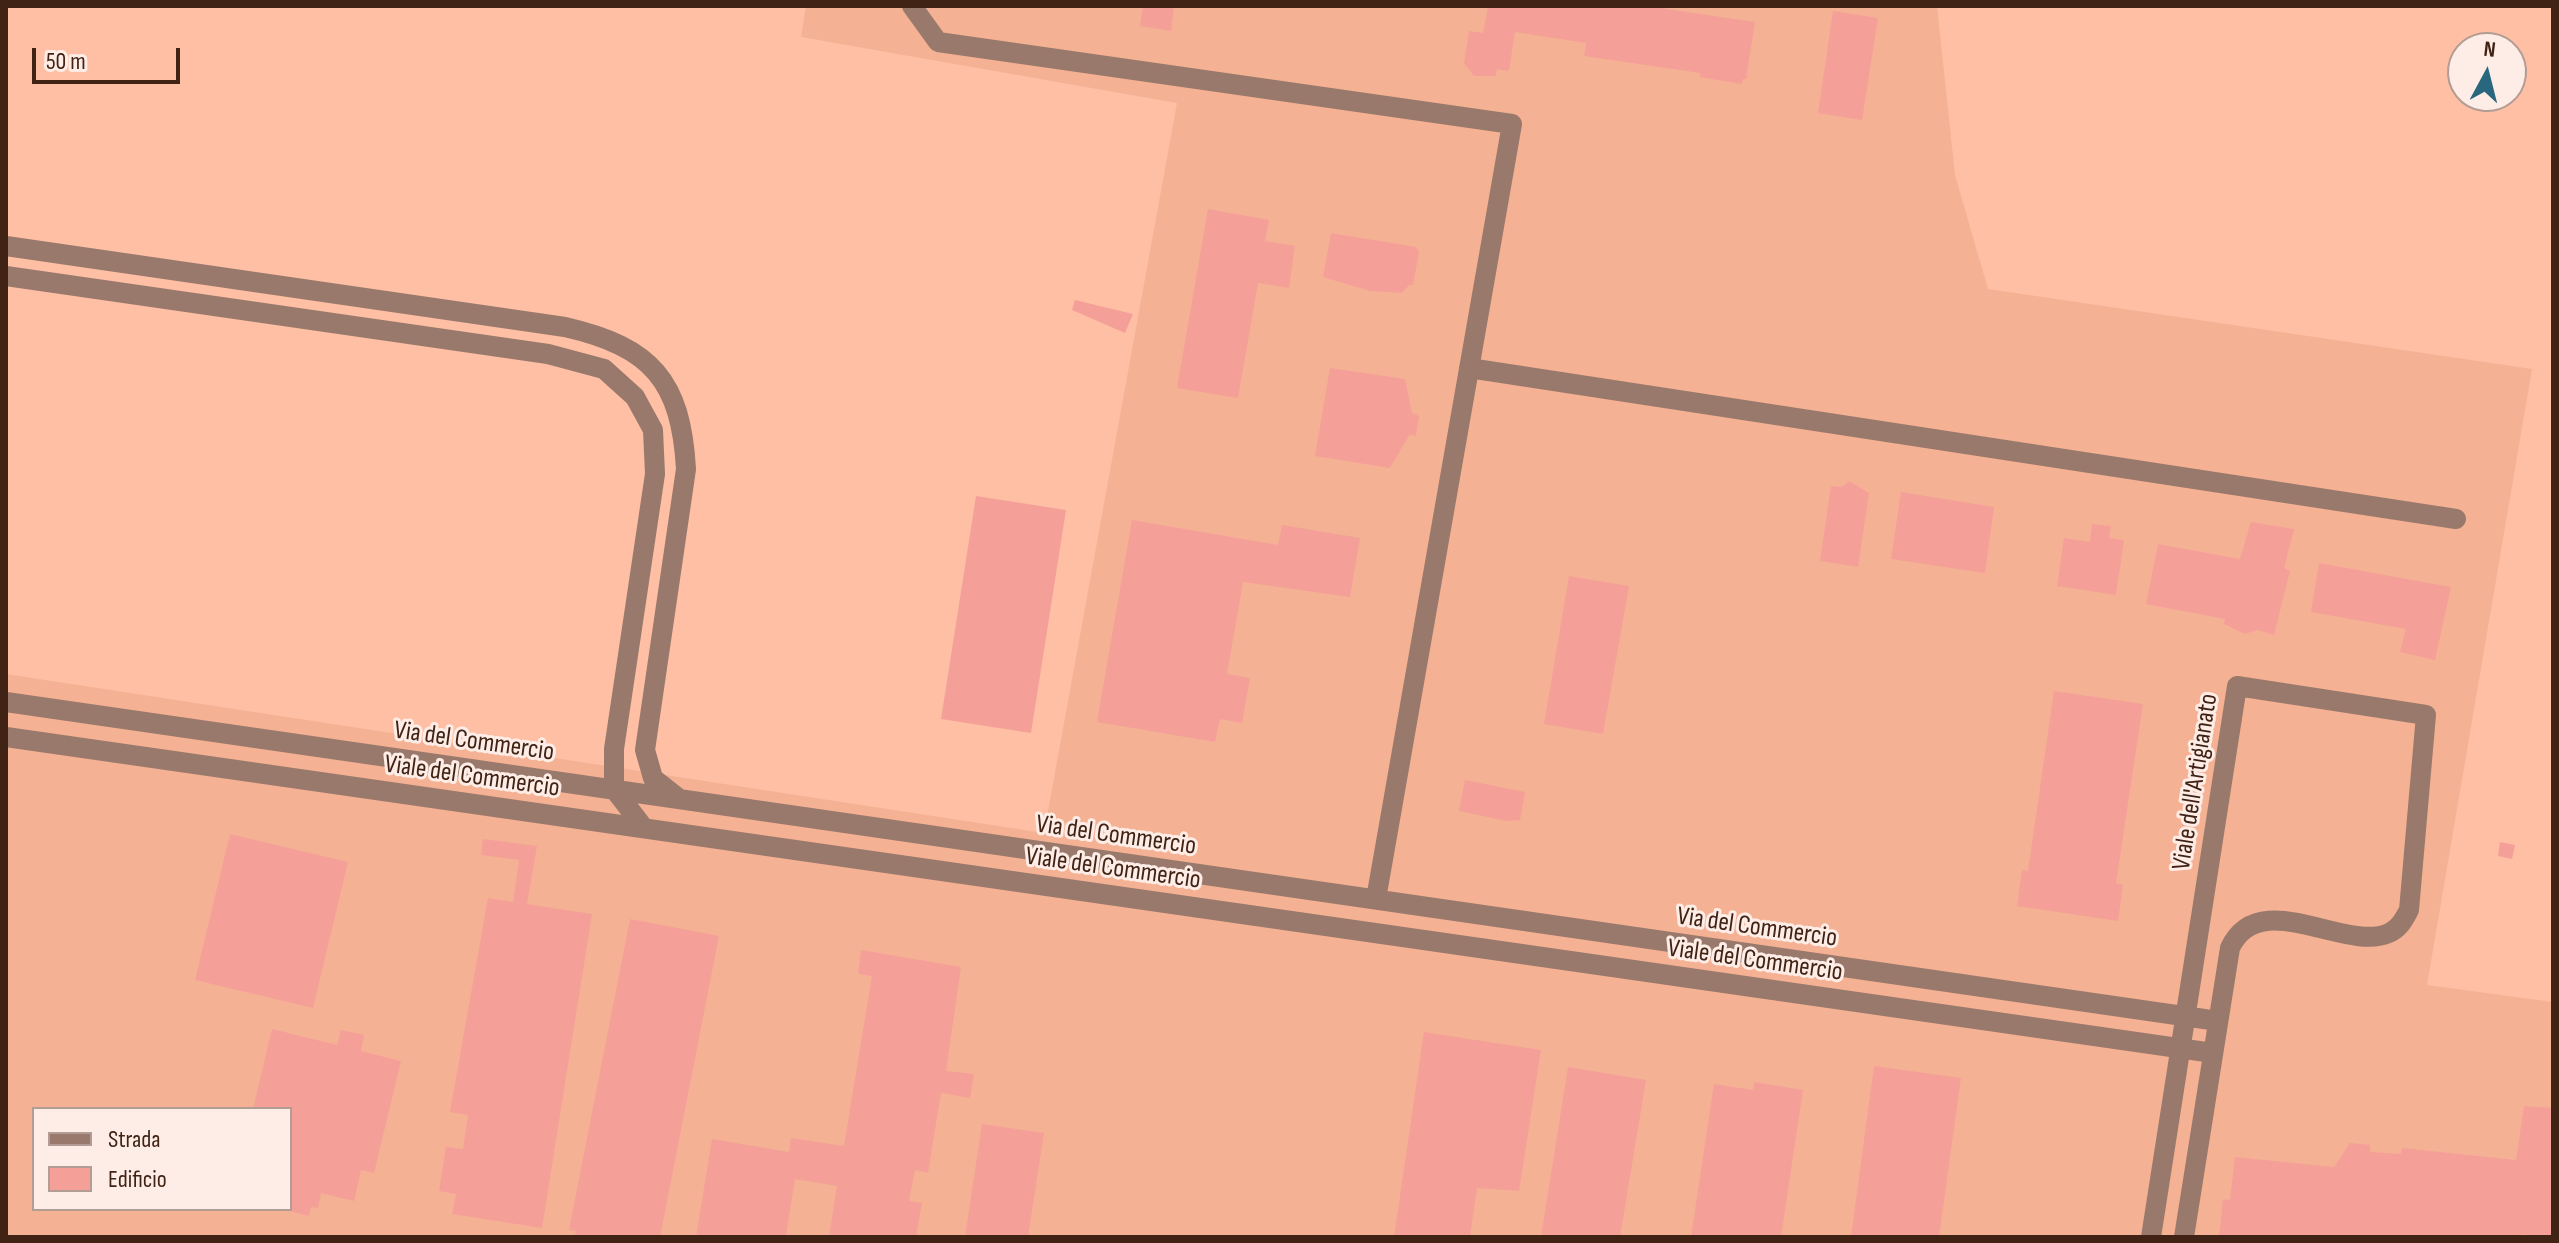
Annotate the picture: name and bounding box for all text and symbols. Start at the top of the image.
scale bar [36,32,184,82]
north arrow [2447,32,2527,112]
text: N [2482,36,2497,64]
text: 50 m [46,47,86,76]
street label: Viale dell'Artigianato [2167,692,2225,872]
street label: Via del Commercio [392,715,556,769]
street label: Viale del Commercio [383,749,561,805]
street label: Via del Commercio [1034,809,1198,863]
street label: Viale del Commercio [1024,841,1202,897]
street label: Via del Commercio [1675,901,1839,955]
street label: Viale del Commercio [1666,933,1844,989]
legend [32,1107,292,1211]
text: Strada [108,1125,161,1154]
text: Edificio [108,1165,167,1194]

